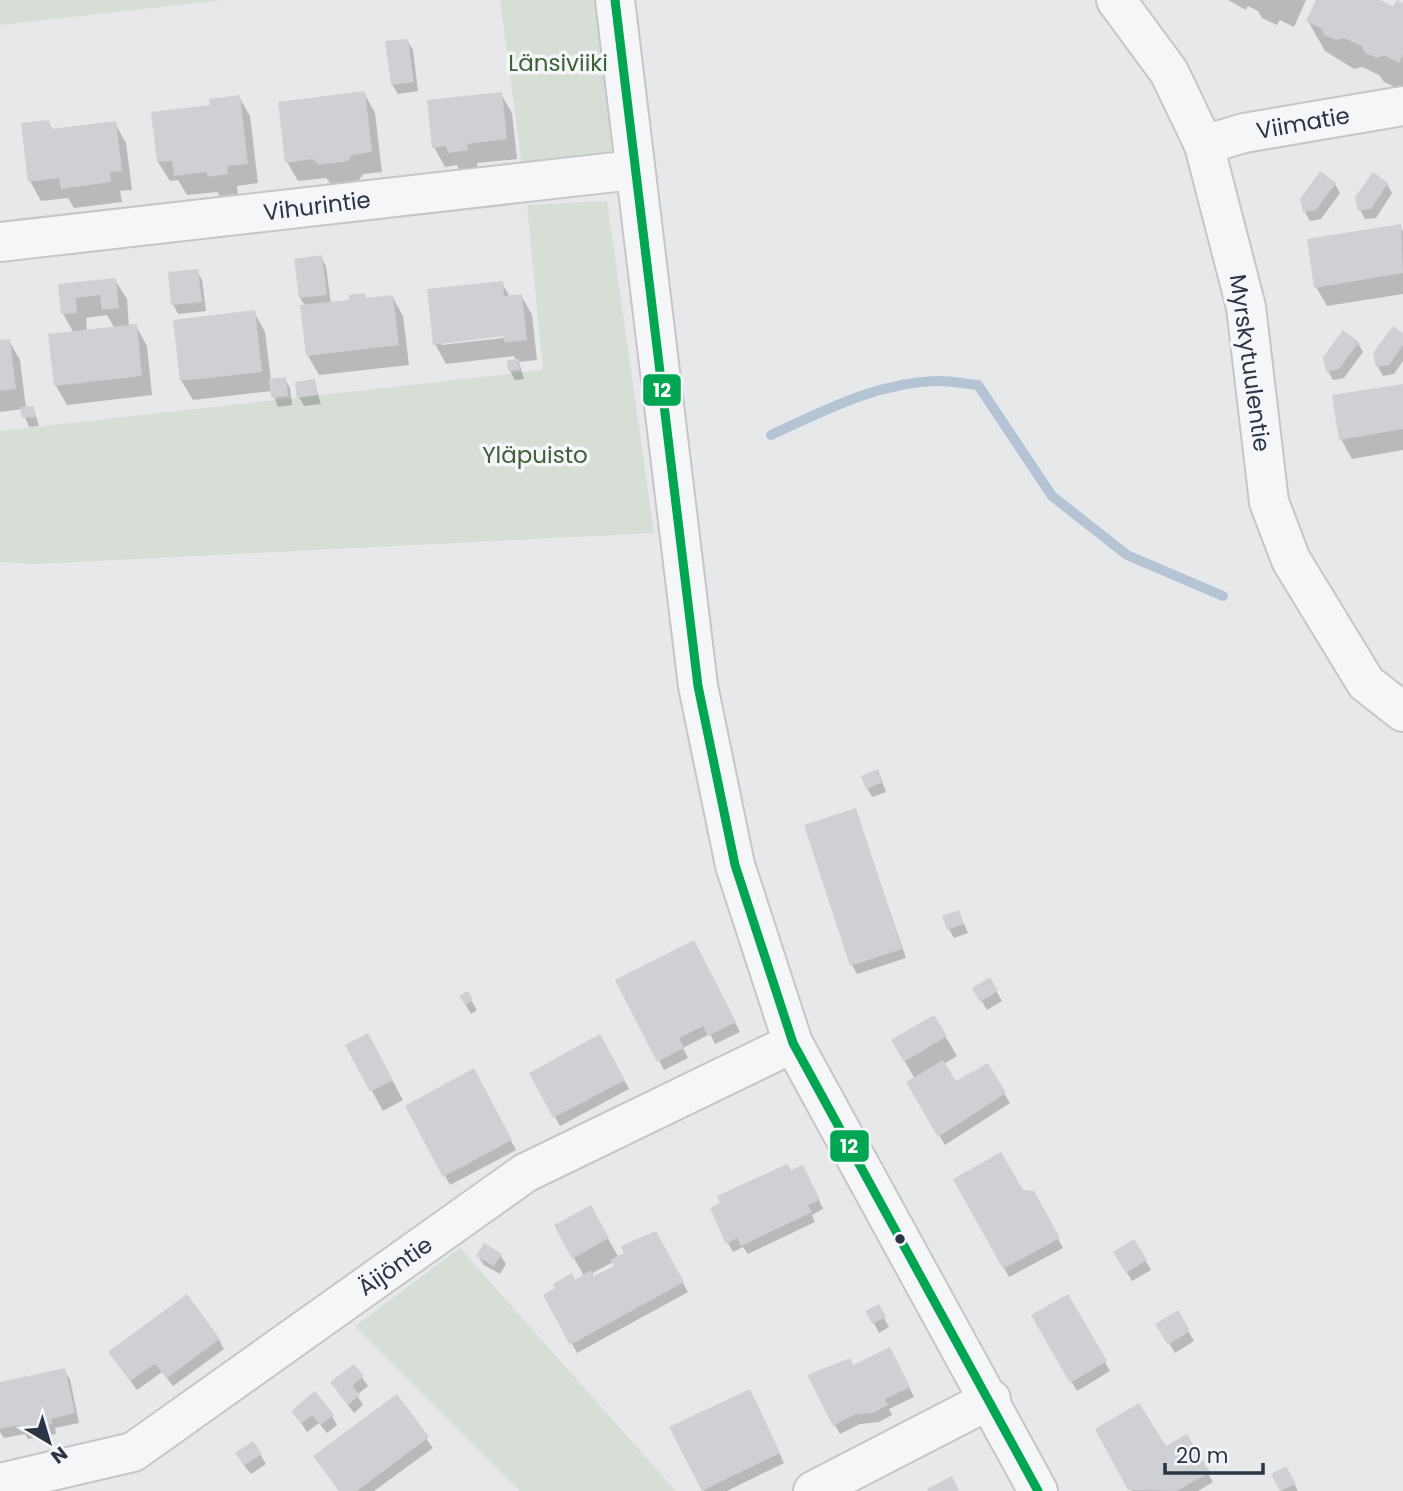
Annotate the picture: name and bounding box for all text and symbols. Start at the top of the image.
park label: Länsiviiki [508,47,608,79]
street label: Viimatie [1254,99,1352,147]
street label: Vihurintie [261,184,373,228]
street label: Myrskytuulentie [1222,272,1278,454]
line badge: 12 [642,373,682,407]
text: 12 [653,377,671,404]
park label: Yläpuisto [482,439,588,471]
line badge: 12 [829,1129,870,1163]
text: 12 [840,1133,858,1160]
street label: Äijöntie [351,1229,439,1303]
unlabelled marker [893,1232,907,1246]
north arrow [14,1407,84,1477]
scale bar [1165,1432,1263,1476]
text: N [45,1440,73,1470]
text: 20 m [1176,1441,1229,1470]

